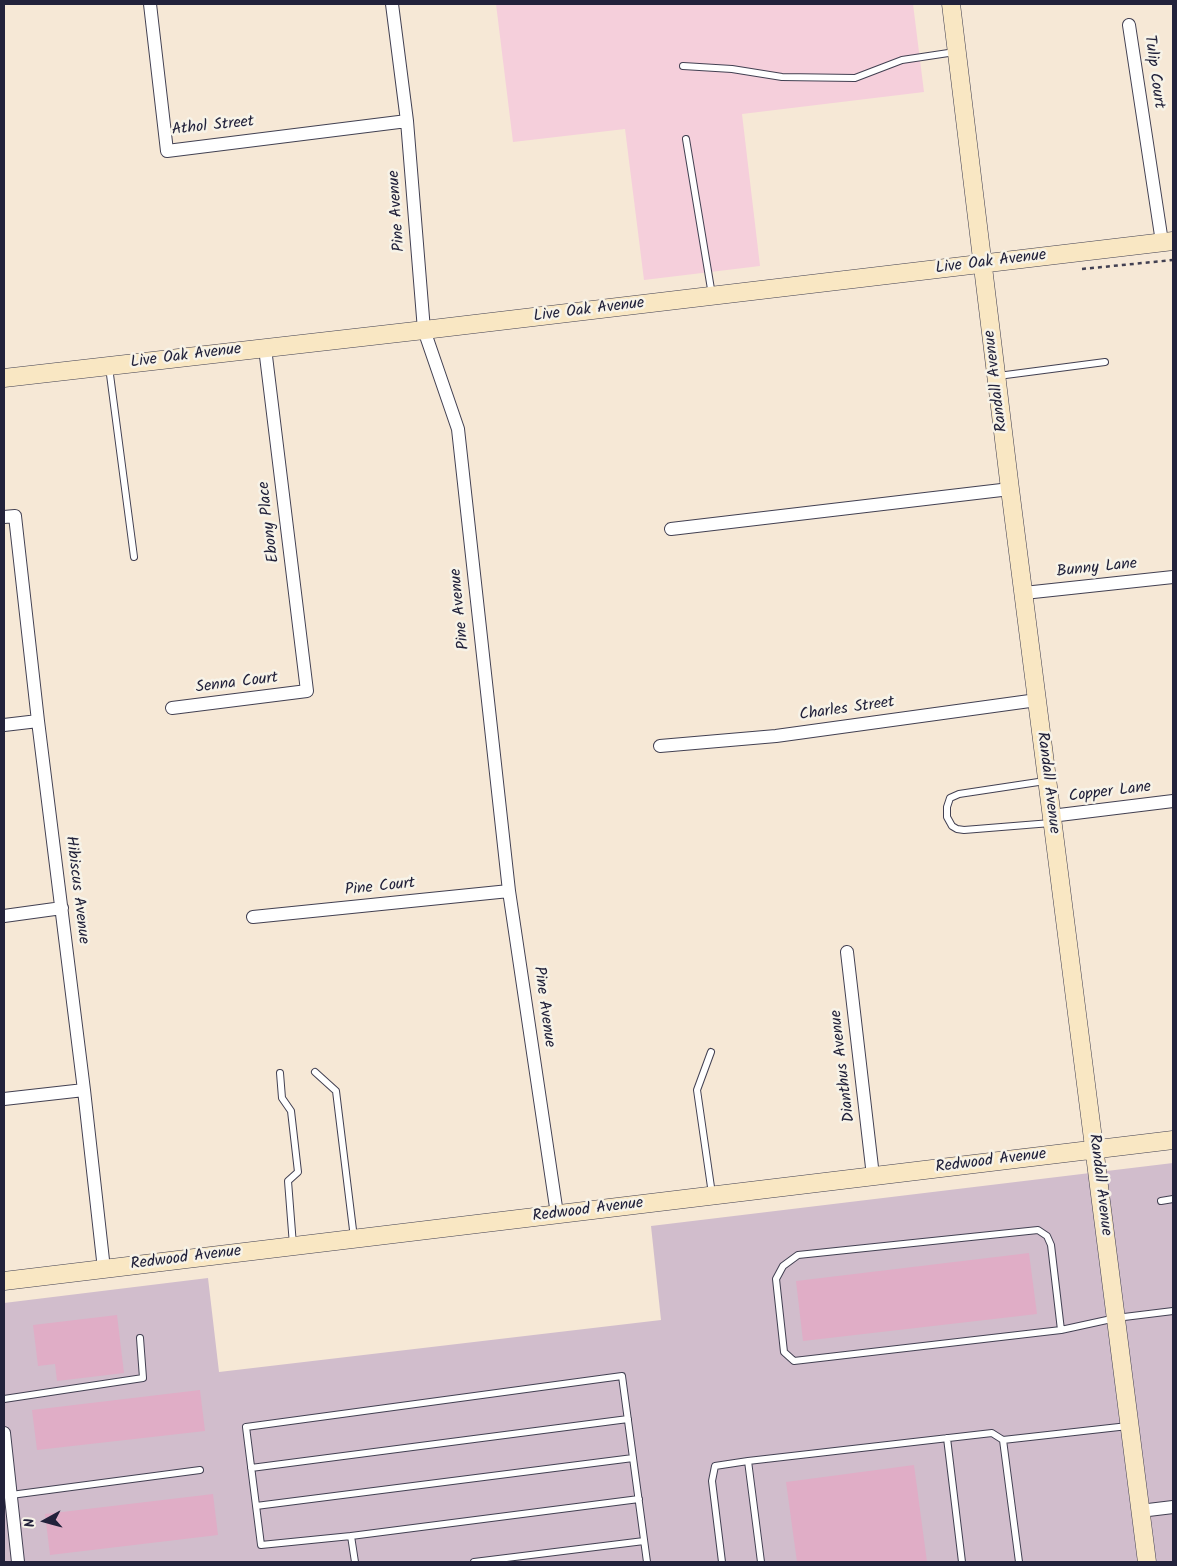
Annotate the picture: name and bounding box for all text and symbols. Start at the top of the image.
street label: Tulip Court [1138,34,1168,110]
street label: Athol Street [171,113,255,141]
street label: Pine Avenue [386,170,410,252]
street label: Live Oak Avenue [935,247,1047,279]
street label: Live Oak Avenue [533,295,645,327]
street label: Randall Avenue [981,329,1013,433]
street label: Live Oak Avenue [130,341,242,373]
street label: Ebony Place [255,480,285,564]
street label: Bunny Lane [1056,555,1138,583]
street label: Pine Avenue [447,567,475,651]
street label: Senna Court [195,669,279,699]
street label: Charles Street [798,694,896,726]
street label: Randall Avenue [1031,731,1063,835]
street label: Copper Lane [1068,778,1152,808]
street label: Hibiscus Avenue [60,835,92,945]
street label: Pine Court [344,875,416,901]
street label: Pine Avenue [528,965,558,1049]
street label: Dianthus Avenue [828,1009,860,1123]
street label: Randall Avenue [1083,1133,1115,1237]
street label: Redwood Avenue [935,1146,1047,1178]
street label: Redwood Avenue [532,1195,644,1227]
street label: Redwood Avenue [130,1243,242,1275]
north arrow [20,1496,70,1546]
text: N [19,1517,42,1529]

